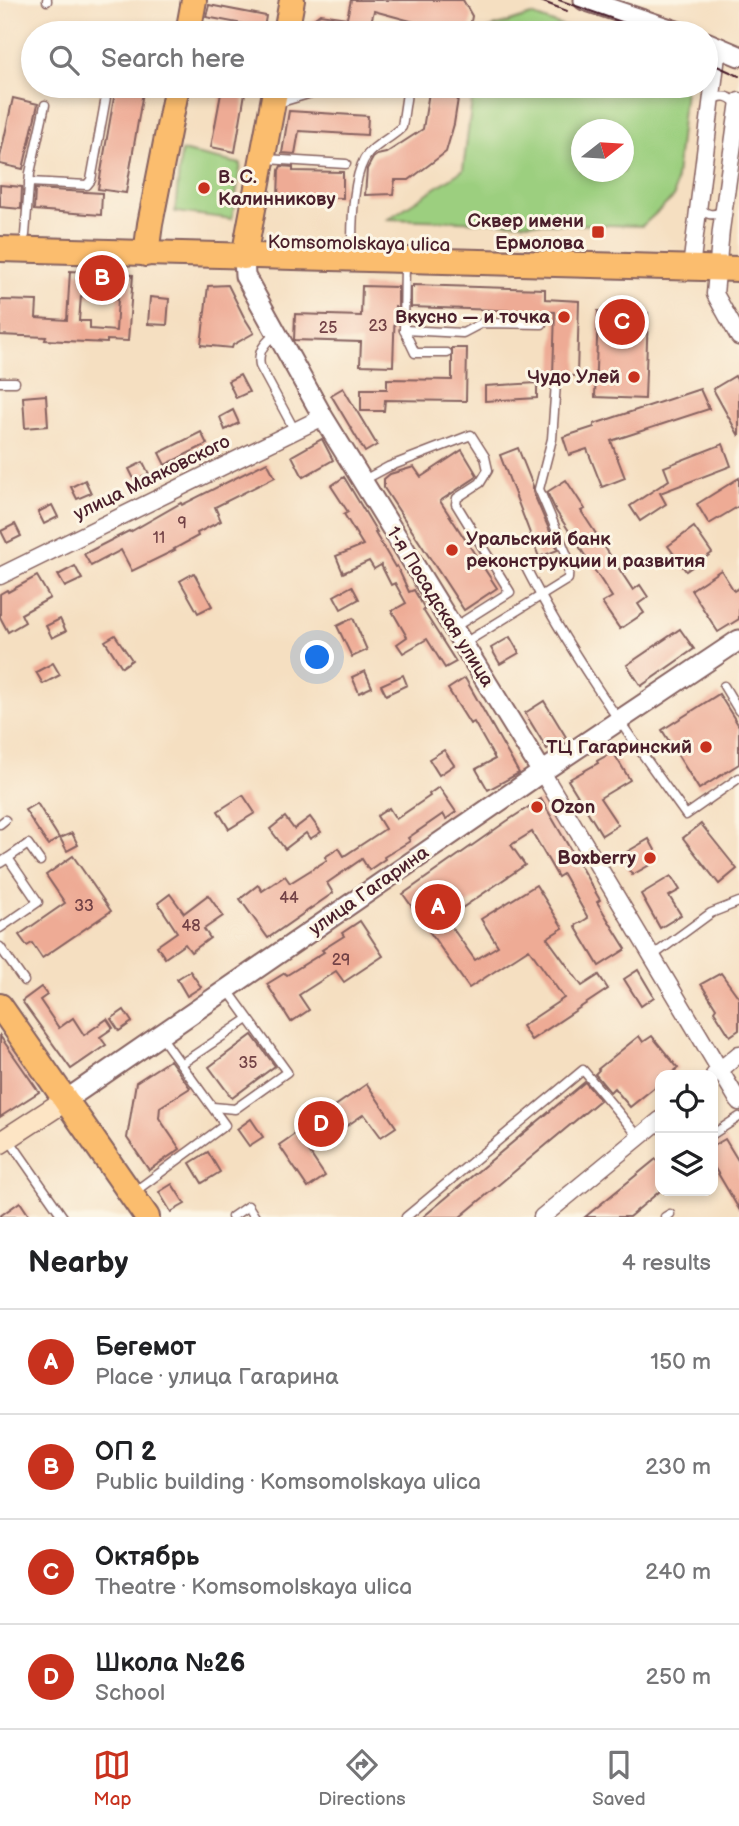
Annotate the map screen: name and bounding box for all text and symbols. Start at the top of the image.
search box [21,21,718,98]
icon: search [45,41,83,79]
text: Search here [101,44,245,75]
north arrow [571,119,634,182]
place label: В. С. Калинникову [218,166,336,211]
marker: В. С. Калинникову [196,180,212,196]
place label: Сквер имени Ермолова [468,210,585,255]
marker: Сквер имени Ермолова [590,224,606,240]
street label: Komsomolskaya ulica [267,231,451,257]
pin: B [79,252,125,304]
pin: C [599,296,645,348]
place label: Вкусно — и точка [395,306,551,329]
marker: Вкусно — и точка [556,309,572,325]
house number: 23 [369,317,388,336]
house number: 25 [319,319,337,338]
place label: Чудо Улей [527,366,620,389]
marker: Чудо Улей [626,369,642,385]
street label: улица Маяковского [70,430,234,526]
house number: 9 [177,514,187,533]
street label: 1-я Посадская улица [381,523,499,691]
place label: Уральский банк реконструкции и развития [466,528,705,573]
house number: 11 [153,529,165,548]
marker: Уральский банк реконструкции и развития [444,542,460,558]
your location [300,640,334,674]
place label: ТЦ Гагаринский [546,736,692,759]
marker: ТЦ Гагаринский [698,739,714,755]
place label: Ozon [551,796,595,819]
marker: Ozon [529,799,545,815]
street label: улица Гагарина [305,841,433,941]
place label: Boxberry [557,847,636,870]
marker: Boxberry [642,850,658,866]
pin: A [415,881,461,933]
house number: 44 [279,889,299,908]
house number: 33 [74,897,94,916]
house number: 48 [181,917,201,936]
house number: 29 [332,951,350,970]
house number: 35 [238,1054,258,1073]
map controls [655,1070,718,1196]
button: locate [655,1070,718,1133]
pin: D [298,1098,344,1150]
button: layers [655,1133,718,1196]
text: Nearby [28,1245,128,1281]
text: 4 results [622,1249,711,1277]
text: Бегемот [95,1332,196,1363]
text: A [44,1348,58,1376]
text: 150 m [650,1348,711,1376]
text: Place · улица Гагарина [95,1363,339,1391]
text: ОП 2 [95,1437,156,1468]
text: B [43,1453,59,1481]
text: 230 m [645,1453,711,1481]
text: Public building · Komsomolskaya ulica [95,1468,481,1496]
text: Октябрь [95,1542,199,1573]
text: C [43,1558,59,1586]
text: 240 m [645,1558,711,1586]
text: Theatre · Komsomolskaya ulica [95,1573,412,1601]
text: Школа №26 [95,1648,245,1679]
text: D [43,1663,59,1691]
text: 250 m [645,1663,711,1691]
text: School [95,1679,165,1707]
tab: Map [93,1746,132,1811]
tab: Directions [318,1746,406,1811]
tab: Saved [592,1746,646,1811]

